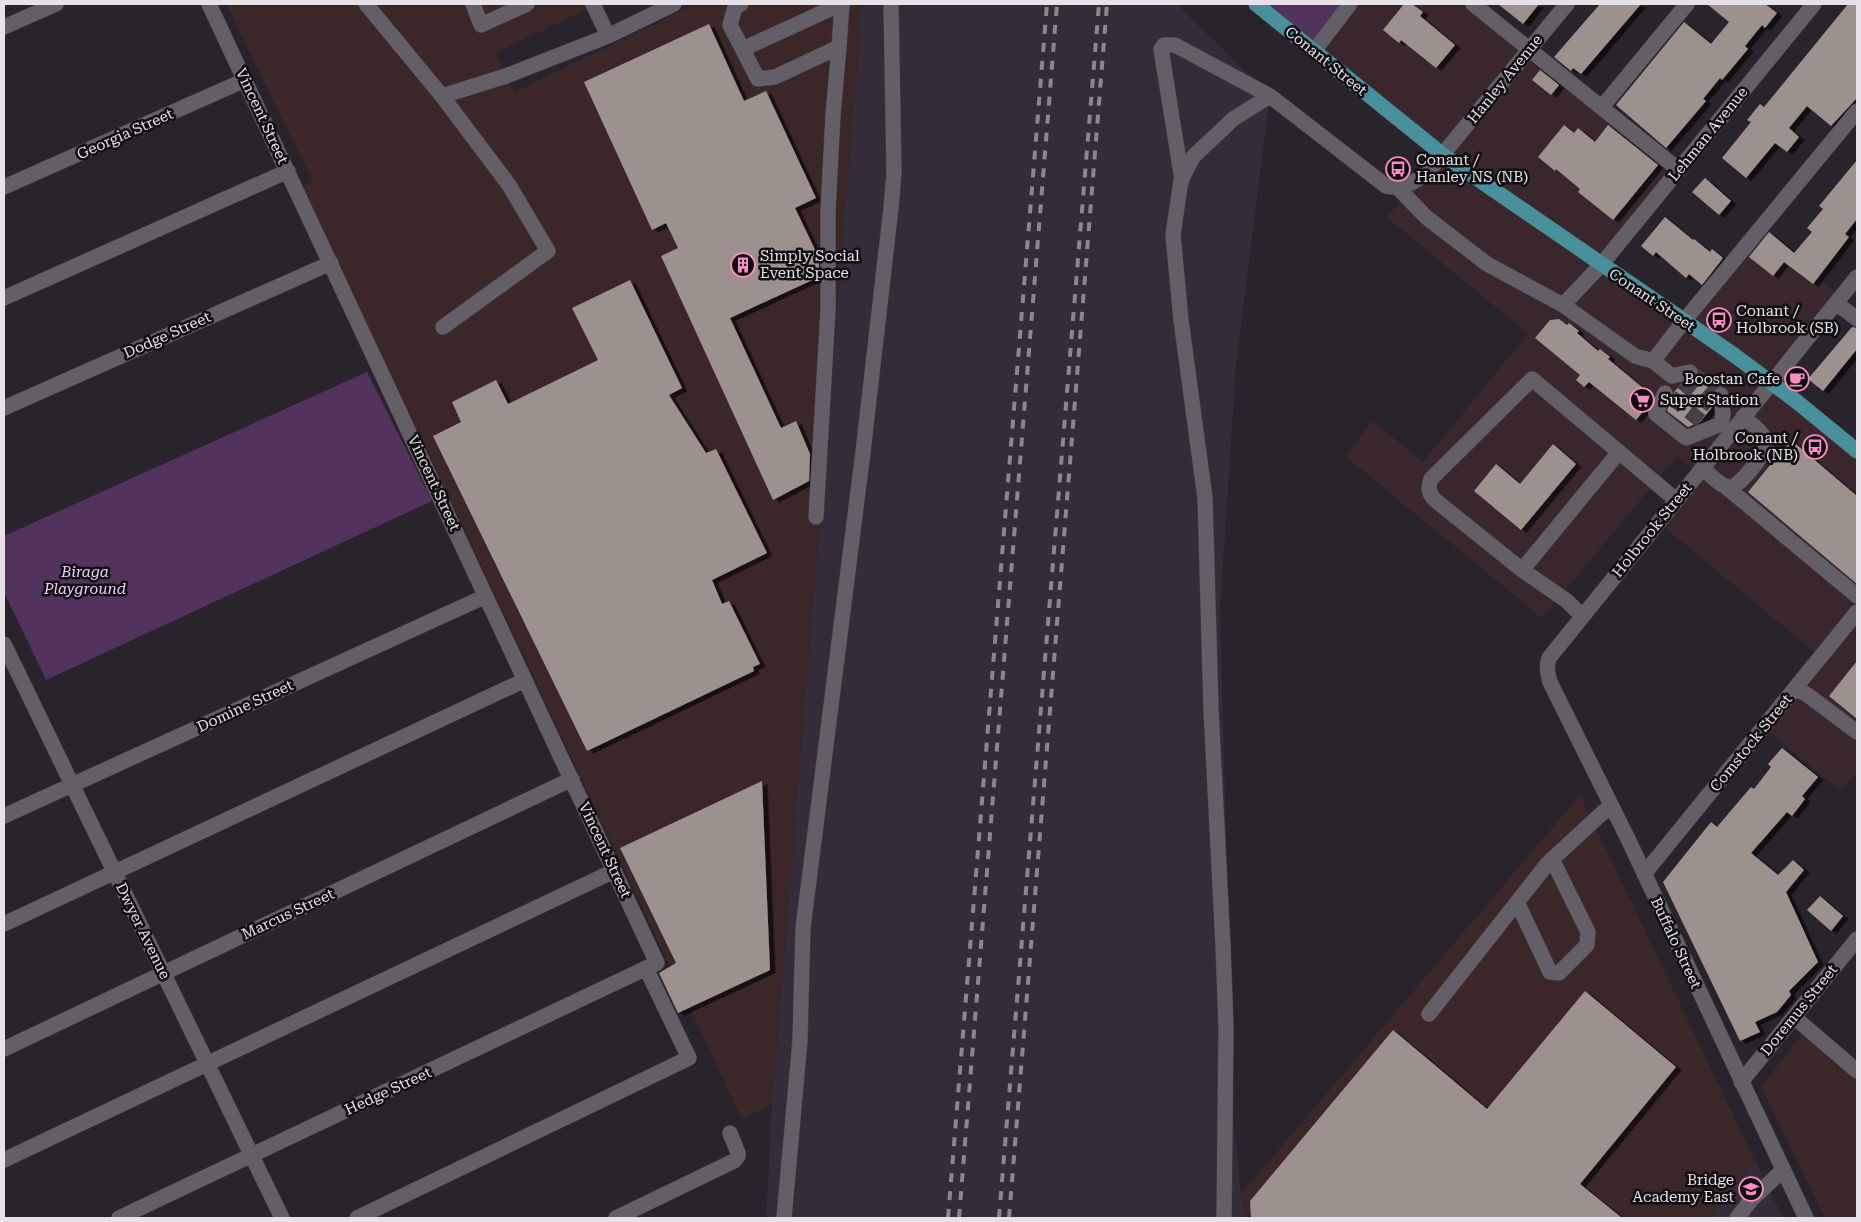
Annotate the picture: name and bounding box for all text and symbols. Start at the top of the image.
street label: Conant Street [1282,23,1371,100]
street label: Hanley Avenue [1464,31,1546,127]
street label: Vincent Street [232,65,292,167]
street label: Lehman Avenue [1664,83,1752,185]
street label: Georgia Street [74,105,176,163]
place label: Conant / Hanley NS (NB) [1416,151,1528,186]
bus stop icon: Conant / Hanley NS (NB) [1385,156,1411,182]
place label: Simply Social Event Space [760,247,860,282]
building icon: Simply Social Event Space [730,252,756,278]
street label: Conant Street [1606,265,1699,336]
place label: Conant / Holbrook (SB) [1736,302,1839,337]
bus stop icon: Conant / Holbrook (SB) [1706,307,1732,333]
street label: Dodge Street [121,308,214,362]
cafe icon: Boostan Cafe [1784,366,1810,392]
place label: Boostan Cafe [1684,370,1780,388]
supermarket icon: Super Station [1629,387,1655,413]
place label: Super Station [1660,391,1759,409]
place label: Conant / Holbrook (NB) [1693,429,1799,464]
street label: Vincent Street [404,432,464,534]
bus stop icon: Conant / Holbrook (NB) [1802,434,1828,460]
street label: Holbrook Street [1608,479,1696,581]
park label: Biraga Playground [43,563,126,598]
street label: Domine Street [194,676,296,736]
street label: Comstock Street [1706,690,1796,795]
street label: Vincent Street [575,799,635,901]
street label: Dwyer Avenue [112,880,174,982]
street label: Marcus Street [239,885,337,943]
street label: Buffalo Street [1647,894,1705,992]
street label: Doremus Street [1757,961,1841,1059]
street label: Hedge Street [342,1063,435,1119]
place label: Bridge Academy East [1633,1171,1734,1206]
school or university icon: Bridge Academy East [1738,1176,1764,1202]

